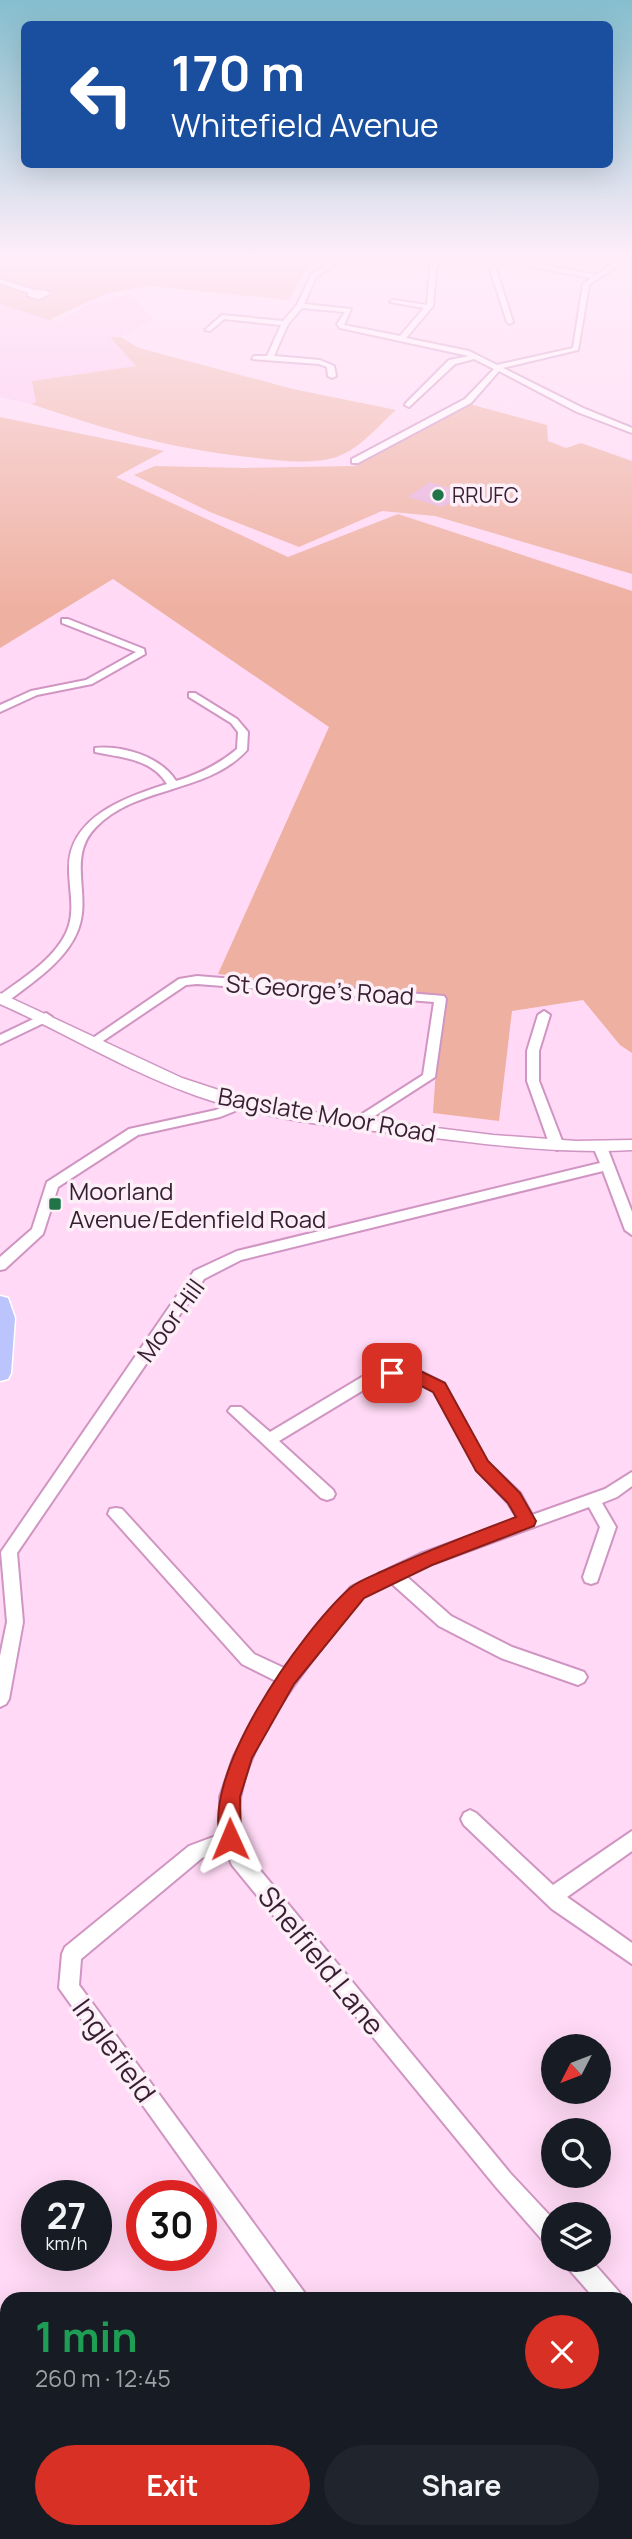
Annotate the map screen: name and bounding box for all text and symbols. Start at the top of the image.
text: 170 m [171,39,305,106]
icon: left [56,49,147,140]
text: Whitefield Avenue [171,103,439,147]
place label: RRUFC [452,481,519,509]
marker: RRUFC [430,487,446,503]
street label: St George's Road [225,966,415,1012]
street label: Bagslate Moor Road [215,1079,439,1149]
place label: Moorland Avenue/Edenfield Road [69,1174,326,1235]
marker: Moorland Avenue/Edenfield Road [47,1196,63,1212]
street label: Moor Hill [129,1272,211,1368]
pin [362,1343,422,1403]
icon: arrive [373,1354,411,1392]
position arrow [193,1802,267,1876]
street label: Shelfield Lane [250,1878,394,2042]
street label: Inglefield [65,1991,165,2109]
north arrow [541,2034,611,2104]
map controls [541,2034,611,2272]
button: search [541,2118,611,2188]
speed limit sign: 30 [126,2180,217,2271]
text: 27 [47,2192,86,2240]
button: layers [541,2202,611,2272]
text: km/h [46,2231,87,2255]
text: 1 min [35,2307,138,2365]
button: close [525,2315,599,2389]
text: 260 m · 12:45 [35,2362,171,2394]
button: Exit [35,2445,310,2525]
button: Share [324,2445,599,2525]

